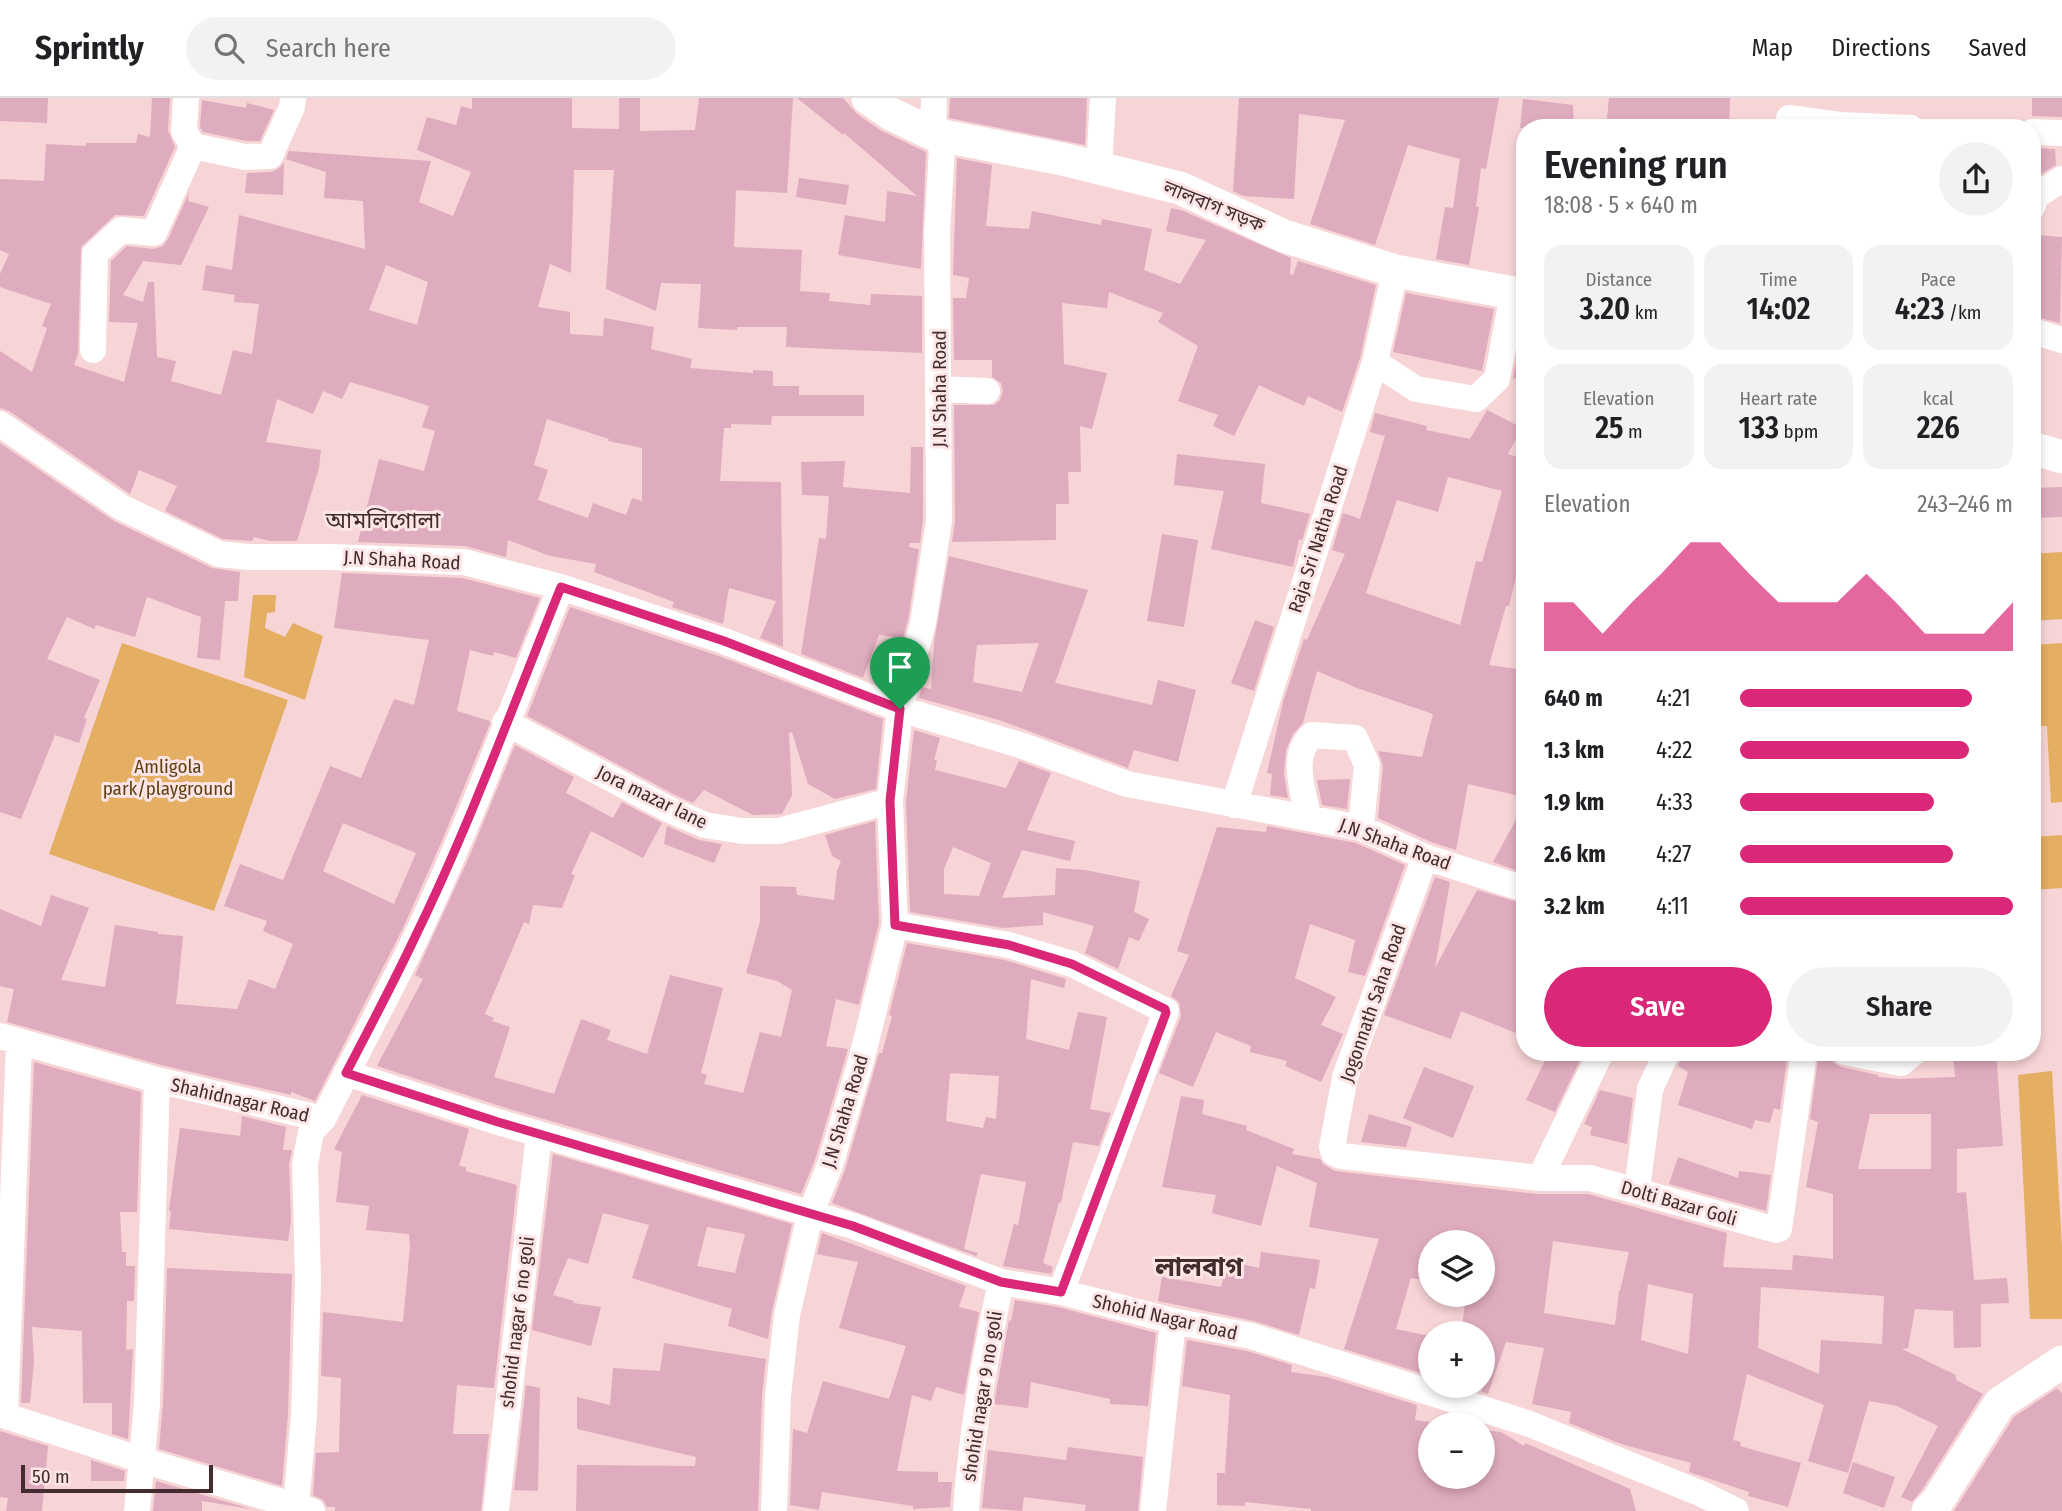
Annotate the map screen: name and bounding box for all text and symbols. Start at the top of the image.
search box [186,17,676,80]
text: Sprintly [35,28,144,68]
icon: search [210,29,248,67]
text: Search here [266,33,391,64]
text: Map [1752,34,1793,62]
text: Directions [1831,34,1930,62]
text: Saved [1968,34,2027,62]
text: Evening run [1544,142,1728,188]
button: share [1939,142,2013,216]
street label: লালবাগ সড়ক [1159,175,1268,237]
text: 18:08 · 5 × 640 m [1544,191,1698,219]
text: Distance [1586,268,1652,291]
text: Time [1760,268,1797,291]
text: Pace [1920,268,1956,291]
text: 3.20 [1579,291,1630,327]
text: 14:02 [1746,291,1811,327]
text: 4:23 [1895,291,1945,327]
text: km [1630,301,1658,324]
text: /km [1945,301,1981,324]
street label: J.N Shaha Road [928,330,951,448]
text: Elevation [1583,387,1655,410]
text: Heart rate [1739,387,1818,410]
text: kcal [1923,387,1954,410]
text: 25 [1595,410,1623,446]
text: 133 [1739,410,1779,446]
text: 226 [1917,410,1960,446]
text: m [1623,420,1643,443]
text: bpm [1779,420,1818,443]
street label: Raja Sri Natha Road [1283,463,1353,615]
text: Elevation [1544,490,1631,518]
text: 243–246 m [1917,490,2013,518]
district label: আমলিগোলা [325,506,441,534]
street label: J.N Shaha Road [343,545,461,575]
pin [870,637,930,709]
icon: arrive [881,648,919,686]
text: 640 m [1544,684,1603,712]
text: 4:21 [1656,684,1691,712]
text: 1.3 km [1544,736,1604,764]
text: 4:22 [1656,736,1692,764]
park label: Amligola park/playground [103,755,233,800]
street label: Jora mazar lane [593,760,711,834]
text: 1.9 km [1544,788,1604,816]
text: 4:33 [1656,788,1693,816]
street label: J.N Shaha Road [1336,813,1454,875]
text: 2.6 km [1544,840,1606,868]
text: 4:27 [1656,840,1691,868]
text: 3.2 km [1544,892,1605,920]
text: 4:11 [1656,892,1689,920]
street label: Jogonnath Saha Road [1335,921,1411,1085]
button: Save [1544,967,1772,1047]
button: Share [1786,967,2013,1047]
street label: J.N Shaha Road [817,1052,873,1170]
street label: Shahidnagar Road [169,1073,311,1127]
street label: Dolti Bazar Goli [1618,1175,1740,1231]
map controls [1418,1230,1495,1489]
button: layers [1418,1230,1495,1307]
street label: shohid nagar 6 no goli [495,1235,539,1409]
district label: লালবাগ [1154,1252,1244,1283]
street label: Shohid Nagar Road [1090,1289,1240,1345]
street label: shohid nagar 9 no goli [957,1309,1007,1483]
button: + [1418,1321,1495,1398]
button: − [1418,1412,1495,1489]
scale bar [21,1462,214,1494]
text: 50 m [32,1465,70,1488]

